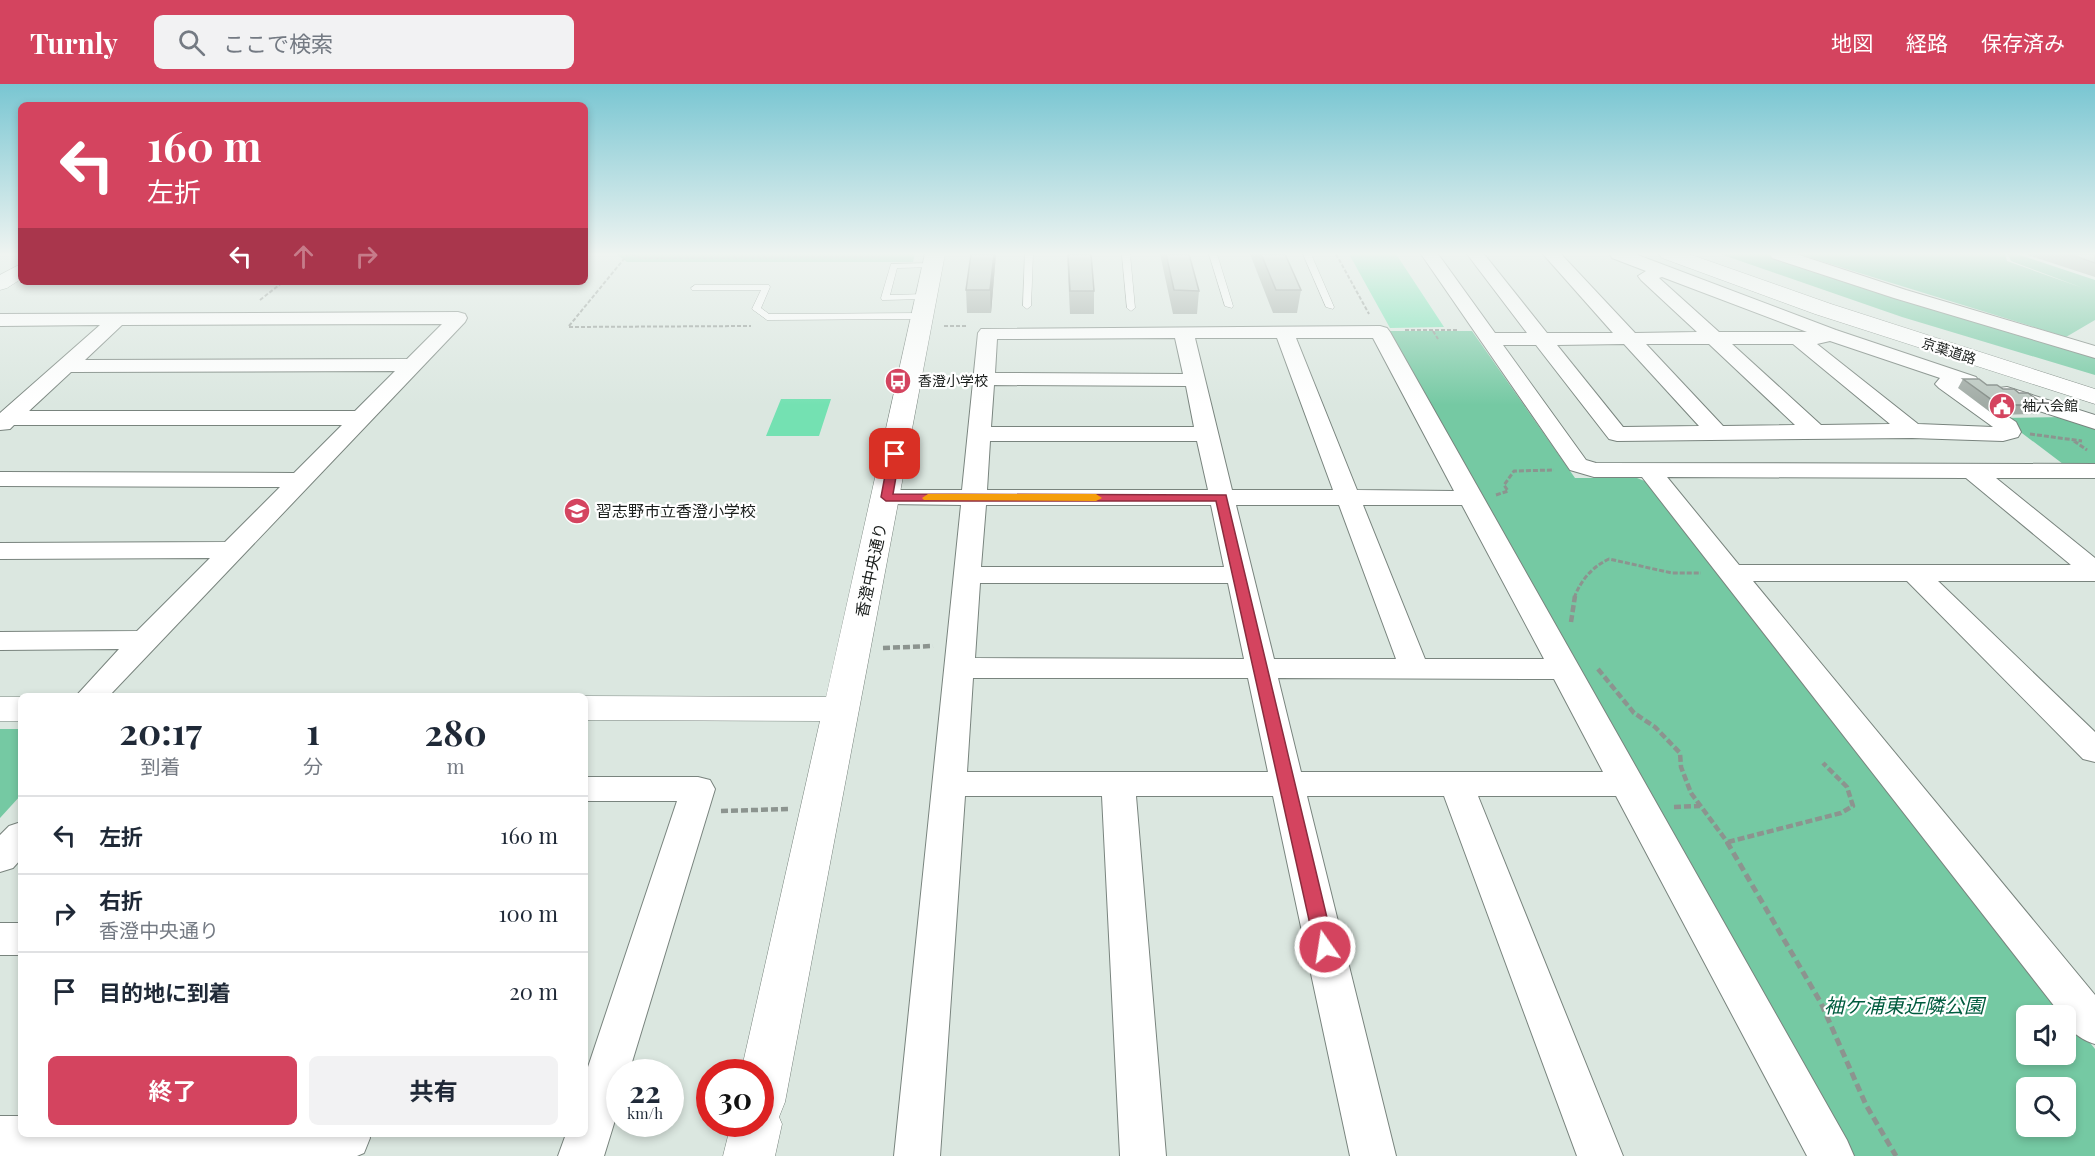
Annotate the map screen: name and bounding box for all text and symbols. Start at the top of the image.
search box [154,15,574,69]
text: Turnly [30,24,118,61]
icon: search [175,26,208,59]
text: ここで検索 [223,28,333,58]
text: 地図 [1831,28,1873,56]
text: 経路 [1906,28,1948,56]
text: 保存済み [1981,28,2065,56]
text: 160 m [147,117,262,173]
icon: left [48,126,126,204]
text: 左折 [147,173,201,209]
icon: left [224,240,257,273]
icon: ahead [287,240,320,273]
icon: right [350,240,383,273]
street label: 京葉道路 [1920,333,1979,368]
bus stop icon: 香澄小学校 [883,366,913,396]
place label: 香澄小学校 [918,371,988,390]
public building icon: 袖六会館 [1987,391,2017,421]
place label: 袖六会館 [2022,396,2078,415]
pin [869,428,920,479]
icon: arrive [878,437,911,470]
school or university icon: 習志野市立香澄小学校 [562,496,592,526]
place label: 習志野市立香澄小学校 [596,500,756,521]
street label: 香澄中央通り [850,521,891,619]
text: 20:17 [119,706,202,754]
text: 1 [306,706,320,754]
text: 280 [424,707,487,755]
text: 到着 [141,752,181,779]
text: 分 [303,752,323,779]
text: m [447,752,464,779]
icon: left [48,819,81,852]
text: 160 m [500,820,558,850]
text: 左折 [99,821,143,851]
text: 右折 [99,885,143,915]
icon: right [48,897,81,930]
text: 100 m [498,898,558,928]
position arrow [1293,915,1357,979]
text: 香澄中央通り [99,916,219,943]
icon: arrive [48,975,81,1008]
text: 20 m [509,976,558,1006]
text: 目的地に到着 [99,977,231,1007]
park label: 袖ケ浦東近隣公園 [1824,991,1987,1018]
map controls [2016,1005,2076,1137]
button: sound [2016,1005,2076,1065]
button: 終了 [48,1056,297,1125]
button: 共有 [309,1056,558,1125]
speed limit sign: 30 [696,1059,774,1137]
text: 22 [629,1071,661,1111]
button: search [2016,1077,2076,1137]
text: km/h [627,1103,663,1123]

